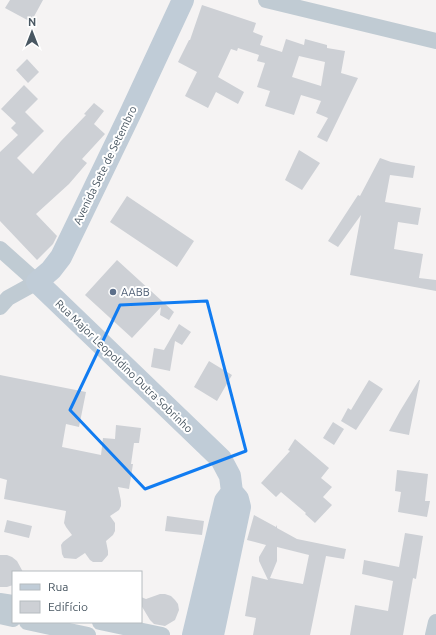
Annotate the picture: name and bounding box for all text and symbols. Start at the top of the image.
north arrow [12,12,52,52]
text: N [28,16,36,28]
street label: Avenida Sete de Setembro [71,104,139,226]
place label: AABB [121,286,150,298]
marker: AABB [108,287,118,297]
street label: Rua Major Leopoldino Dutra Sobrinho [53,297,195,435]
legend [12,571,142,623]
text: Rua [48,580,69,593]
text: Edifício [48,600,88,613]

